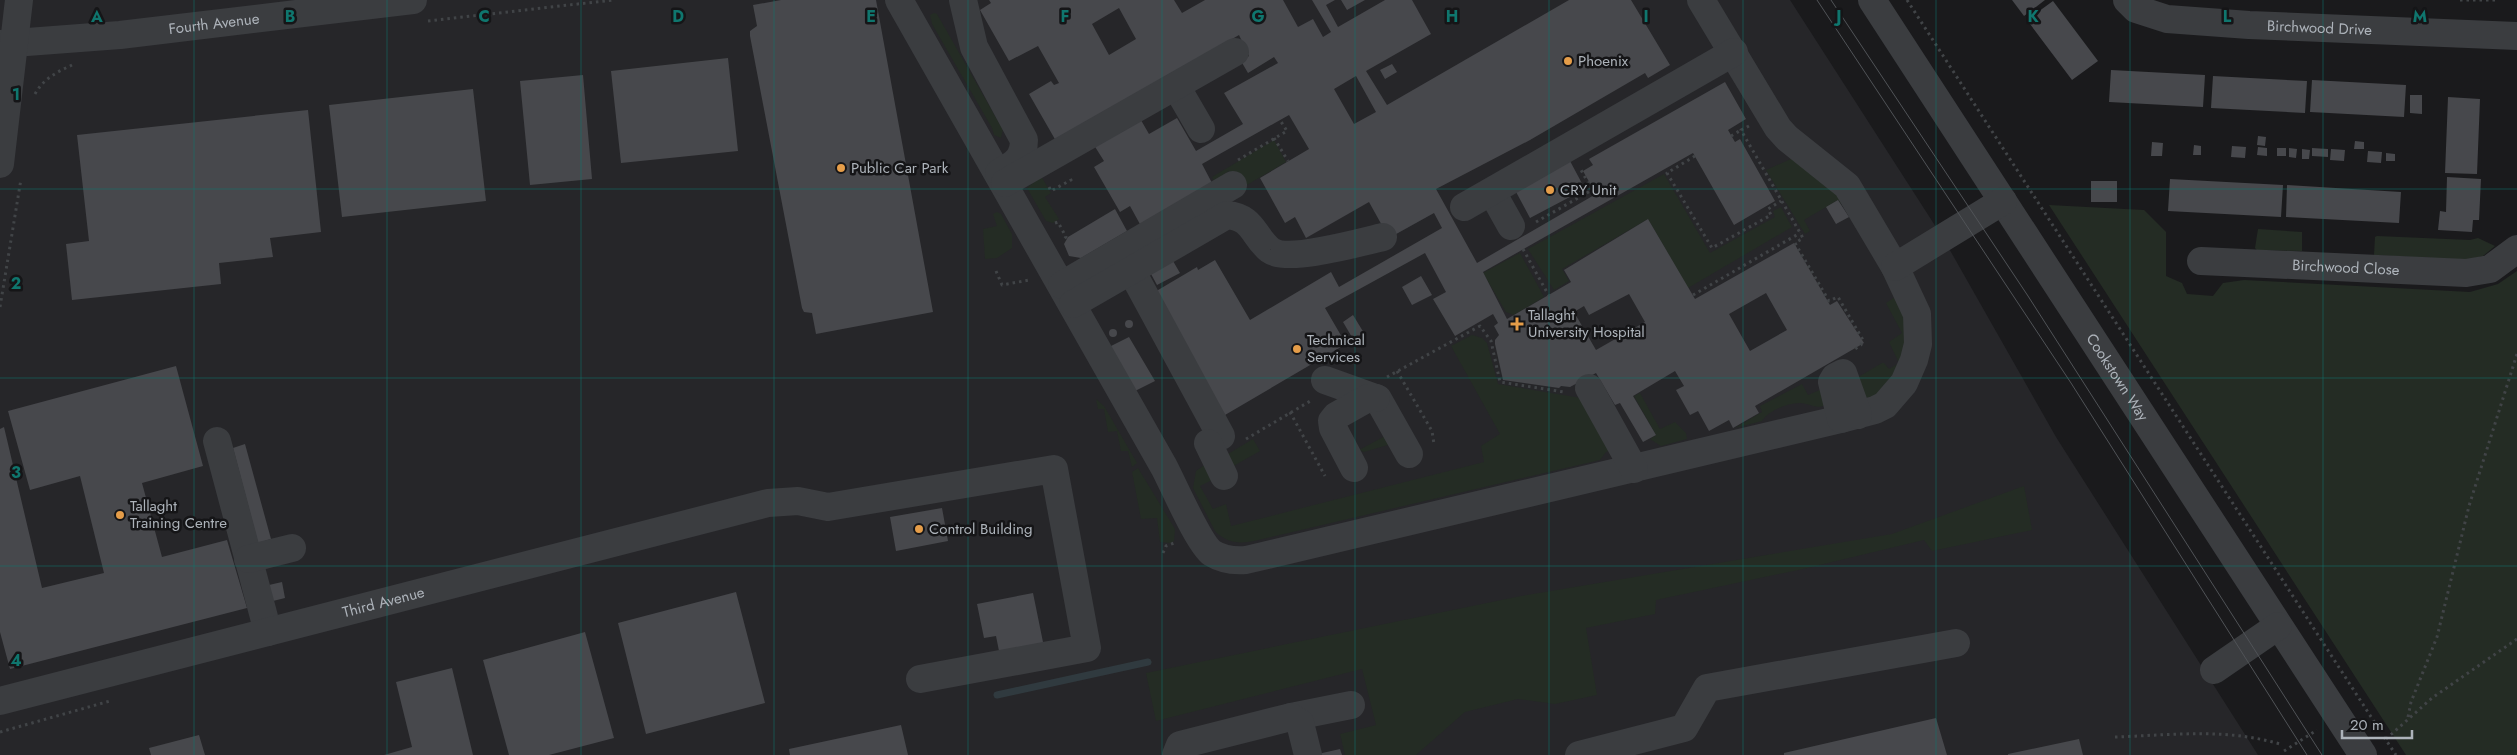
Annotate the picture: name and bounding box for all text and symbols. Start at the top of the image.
text: A [90,5,103,28]
text: B [285,5,295,28]
text: C [478,5,490,28]
text: D [672,5,684,28]
text: E [866,5,876,28]
text: F [1061,5,1069,28]
text: G [1251,5,1265,28]
text: H [1446,5,1458,28]
text: I [1643,5,1649,28]
text: J [1833,5,1842,28]
text: K [2027,5,2039,28]
text: L [2223,5,2232,28]
text: M [2413,5,2427,28]
street label: Fourth Avenue [167,7,261,40]
street label: Birchwood Drive [2266,15,2373,41]
place label: Phoenix [1578,50,1629,72]
marker: Phoenix [1562,55,1574,67]
text: 1 [12,83,20,106]
place label: Public Car Park [851,157,949,179]
marker: Public Car Park [835,162,847,174]
place label: CRY Unit [1560,179,1617,201]
marker: CRY Unit [1544,184,1556,196]
street label: Birchwood Close [2292,254,2400,281]
text: 2 [11,272,21,295]
place label: Tallaght University Hospital [1528,304,1645,343]
marker: Tallaght University Hospital [1510,317,1524,331]
place label: Technical Services [1307,329,1365,368]
street label: Cookstown Way [2081,329,2154,426]
marker: Technical Services [1291,343,1303,355]
text: 3 [11,461,21,484]
place label: Tallaght Training Centre [130,495,227,534]
marker: Tallaght Training Centre [114,509,126,521]
place label: Control Building [929,518,1032,540]
marker: Control Building [913,523,925,535]
street label: Third Avenue [340,581,427,623]
text: 4 [10,649,22,672]
scale bar [2342,708,2412,740]
text: 20 m [2350,714,2384,736]

